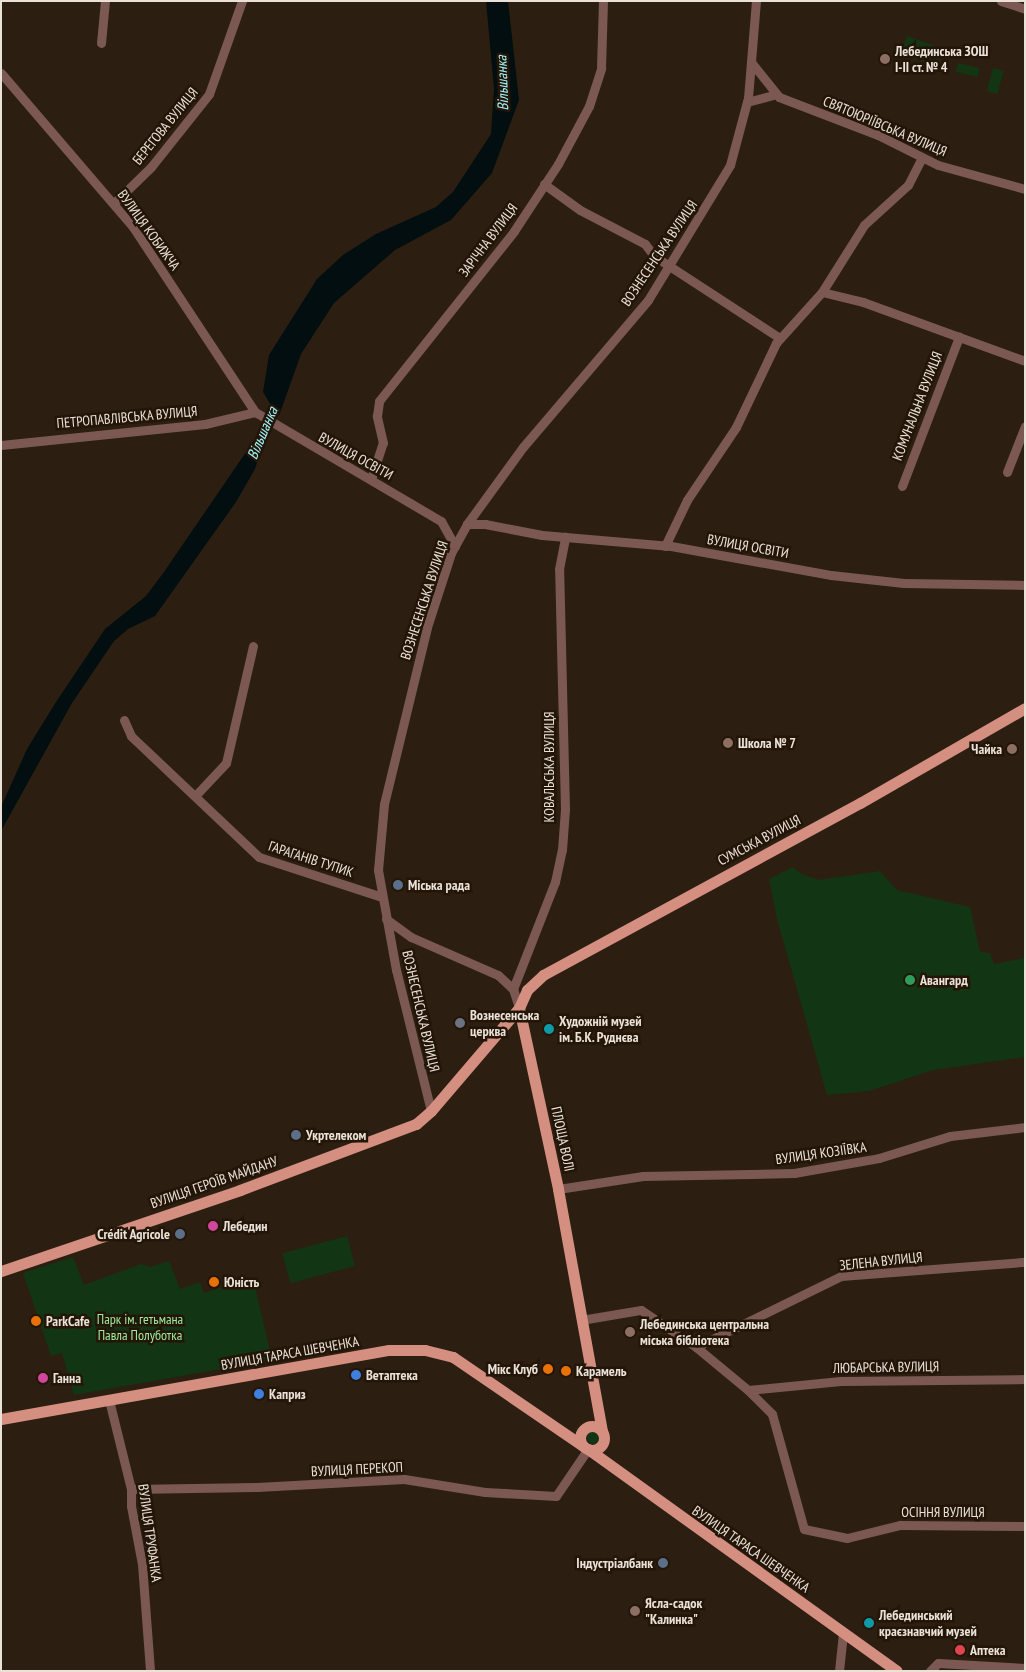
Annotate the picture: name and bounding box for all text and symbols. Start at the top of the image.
place label: Лебединська ЗОШ І-ІІ ст. № 4 [895,43,988,75]
marker: Лебединська ЗОШ І-ІІ ст. № 4 [879,53,891,65]
water label: Вільшанка [492,55,512,111]
street label: БЕРЕГОВА ВУЛИЦЯ [129,84,201,168]
street label: СВЯТОЮРІЇВСЬКА ВУЛИЦЯ [820,92,950,160]
street label: ВУЛИЦЯ КОБИЖЧА [114,186,184,274]
street label: ВОЗНЕСЕНСЬКА ВУЛИЦЯ [617,197,701,309]
street label: ЗАРІЧНА ВУЛИЦЯ [455,200,521,280]
street label: КОМУНАЛЬНА ВУЛИЦЯ [888,349,946,463]
street label: ПЕТРОПАВЛІВСЬКА ВУЛИЦЯ [56,402,198,432]
water label: Вільшанка [243,404,281,462]
street label: ВУЛИЦЯ ОСВІТИ [316,429,396,483]
street label: ВУЛИЦЯ ОСВІТИ [706,531,790,561]
street label: ВОЗНЕСЕНСЬКА ВУЛИЦЯ [397,538,451,662]
street label: КОВАЛЬСЬКА ВУЛИЦЯ [541,711,557,823]
place label: Школа № 7 [738,735,796,751]
marker: Школа № 7 [722,737,734,749]
place label: Чайка [971,741,1002,757]
marker: Чайка [1006,743,1018,755]
street label: СУМСЬКА ВУЛИЦЯ [714,811,804,869]
street label: ГАРАГАНІВ ТУПИК [266,837,356,881]
place label: Міська рада [408,877,470,893]
marker: Міська рада [392,879,404,891]
street label: ВОЗНЕСЕНСЬКА ВУЛИЦЯ [399,948,443,1074]
place label: Авангард [920,972,968,988]
marker: Авангард [904,974,916,986]
place label: Вознесенська церква [470,1007,539,1040]
place label: Художній музей ім. Б.К. Руднєва [559,1013,642,1046]
marker: Вознесенська церква [454,1017,466,1029]
marker: Художній музей ім. Б.К. Руднєва [543,1023,555,1035]
street label: ПЛОЩА ВОЛІ [548,1105,578,1173]
place label: Укртелеком [306,1127,366,1143]
marker: Укртелеком [290,1129,302,1141]
street label: ВУЛИЦЯ КОЗІЇВКА [774,1138,868,1168]
street label: ВУЛИЦЯ ГЕРОЇВ МАЙДАНУ [148,1152,280,1212]
place label: Лебедин [223,1218,268,1234]
marker: Лебедин [207,1220,219,1232]
place label: Crédit Agricole [97,1226,170,1242]
marker: Crédit Agricole [174,1228,186,1240]
street label: ЗЕЛЕНА ВУЛИЦЯ [838,1248,924,1274]
place label: Юність [224,1274,259,1290]
marker: Юність [208,1276,220,1288]
park label: Парк ім. гетьмана Павла Полуботка [96,1311,184,1344]
place label: ParkCafe [46,1313,90,1329]
marker: ParkCafe [30,1315,42,1327]
place label: Лебединська центральна міська бібліотека [640,1316,769,1348]
marker: Лебединська центральна міська бібліотека [624,1326,636,1338]
street label: ВУЛИЦЯ ТАРАСА ШЕВЧЕНКА [219,1333,361,1373]
street label: ЛЮБАРСЬКА ВУЛИЦЯ [832,1358,940,1376]
place label: Мікс Клуб [487,1361,538,1377]
marker: Мікс Клуб [542,1363,554,1375]
place label: Карамель [576,1363,627,1379]
marker: Карамель [560,1365,572,1377]
place label: Ветаптека [366,1367,418,1383]
marker: Ветаптека [350,1369,362,1381]
place label: Ганна [53,1370,81,1386]
marker: Ганна [37,1372,49,1384]
place label: Каприз [269,1386,306,1402]
marker: Каприз [253,1388,265,1400]
street label: ВУЛИЦЯ ПЕРЕКОП [311,1458,403,1480]
street label: ВУЛИЦЯ ТРУФАНКА [135,1483,165,1583]
street label: ВУЛИЦЯ ТАРАСА ШЕВЧЕНКА [689,1502,813,1596]
street label: ОСІННЯ ВУЛИЦЯ [901,1504,985,1520]
place label: Індустріалбанк [576,1555,653,1571]
marker: Індустріалбанк [657,1557,669,1569]
place label: Ясла-садок "Калинка" [645,1595,702,1628]
marker: Ясла-садок "Калинка" [629,1605,641,1617]
place label: Лебединський краєзнавчий музей [879,1607,977,1640]
marker: Лебединський краєзнавчий музей [863,1617,875,1629]
place label: Аптека [970,1642,1005,1658]
marker: Аптека [954,1644,966,1656]

